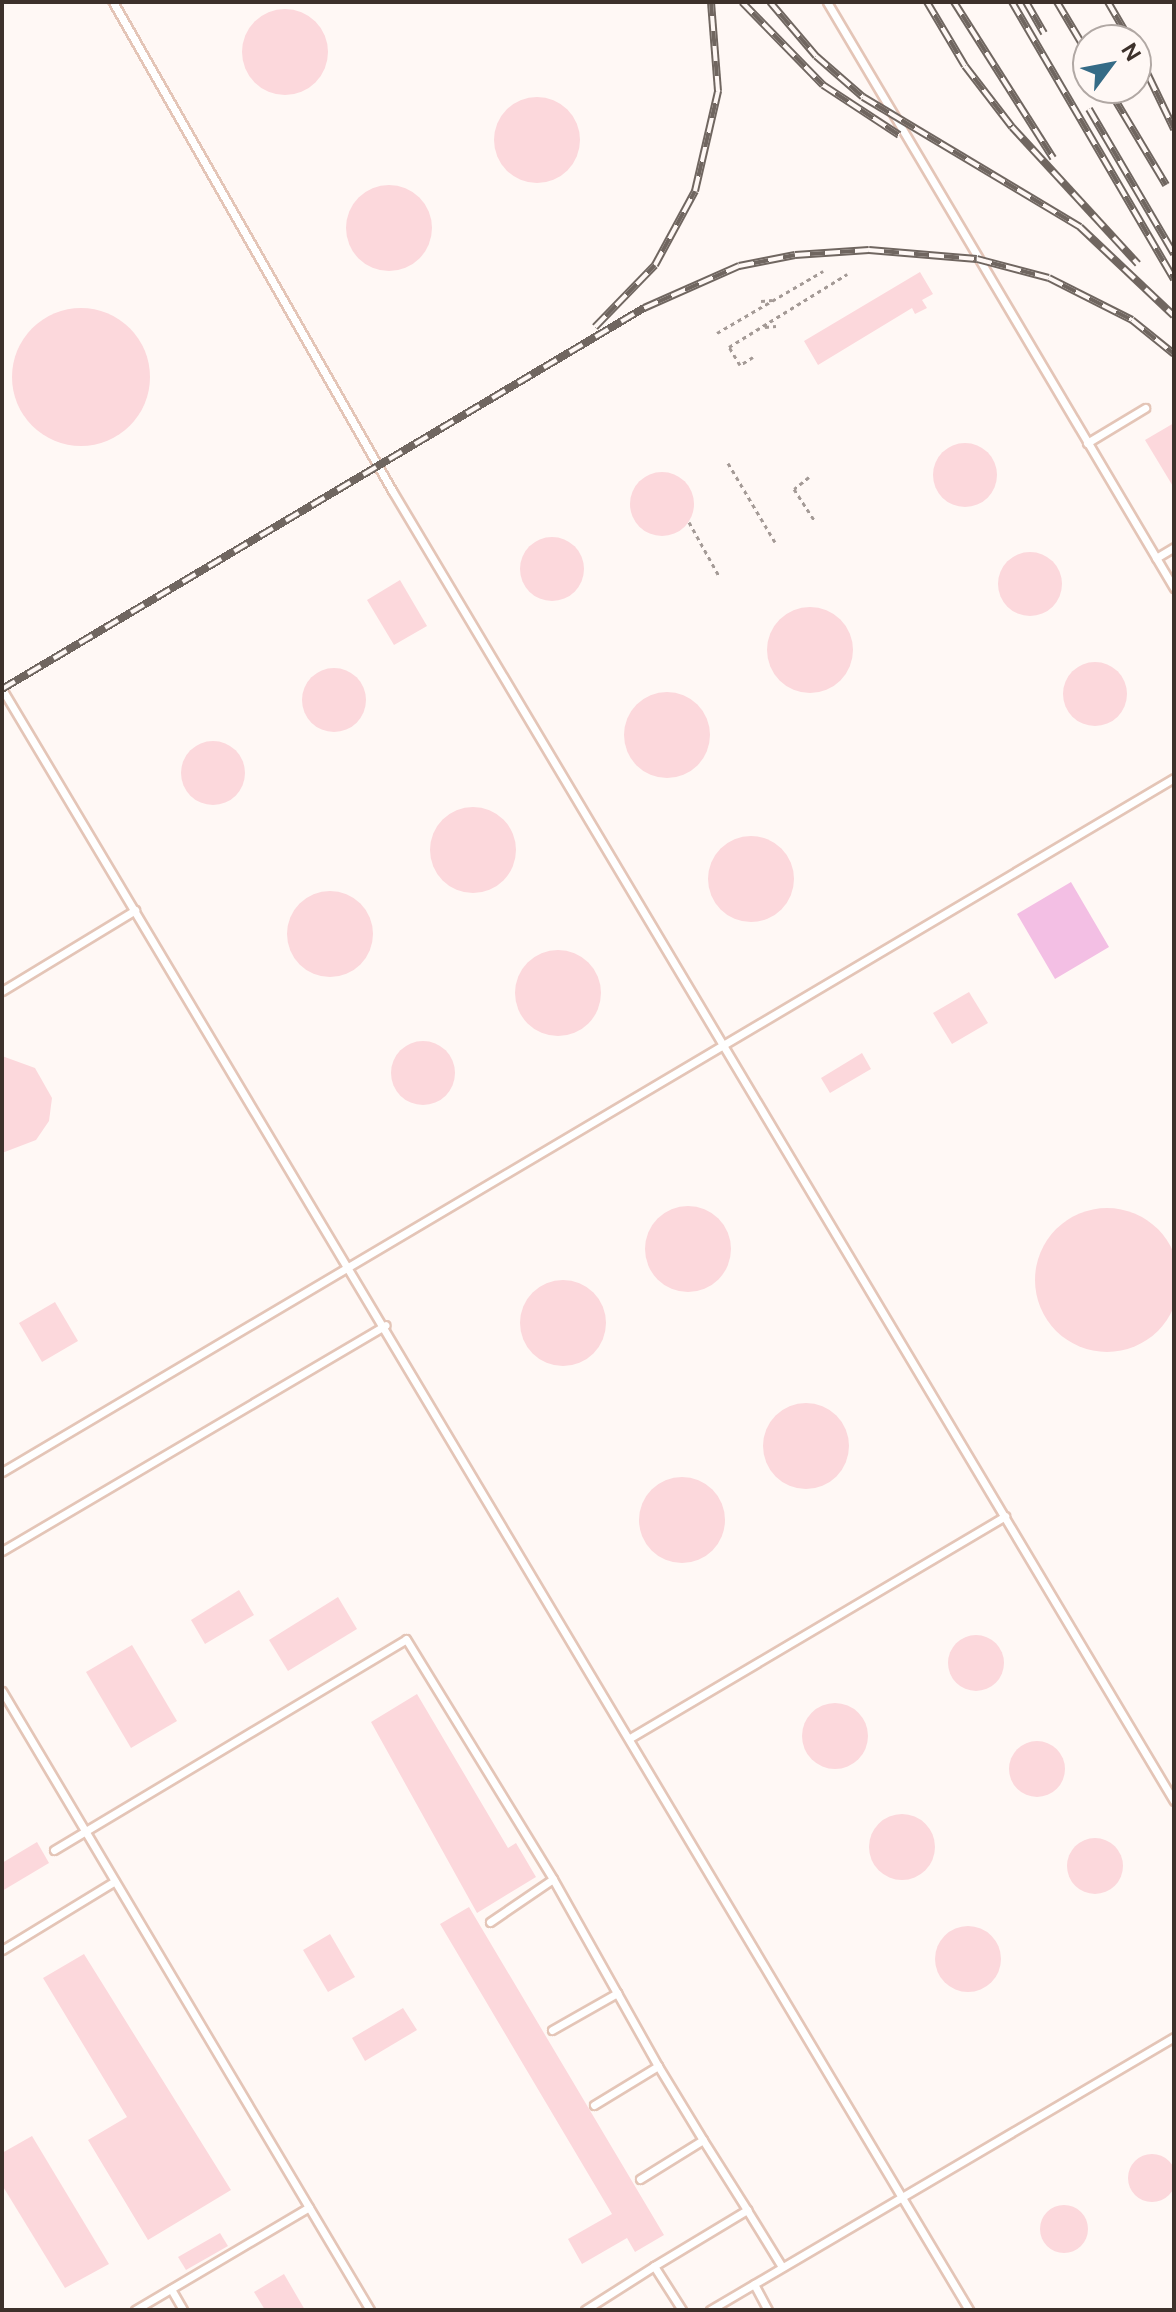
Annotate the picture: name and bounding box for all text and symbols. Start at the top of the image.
north arrow [1072,24,1152,104]
text: N [1115,38,1148,67]

